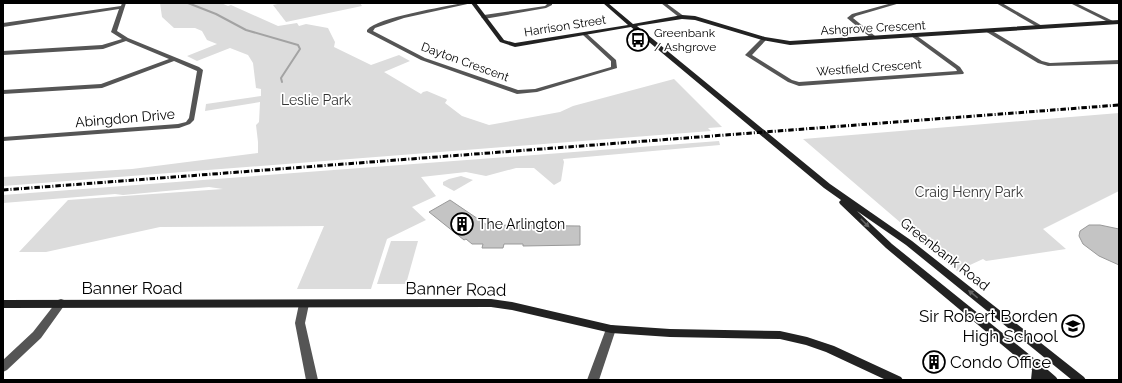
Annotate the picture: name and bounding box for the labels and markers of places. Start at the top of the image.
place label: Greenbank / Ashgrove [654,26,716,54]
bus stop icon: Greenbank / Ashgrove [625,27,651,53]
building icon: The Arlington [449,211,475,237]
place label: The Arlington [478,216,565,232]
place label: Sir Robert Borden High School [919,306,1058,346]
school or university icon: Sir Robert Borden High School [1060,313,1086,339]
building icon: Condo Office [921,349,947,375]
place label: Condo Office [950,352,1051,372]

